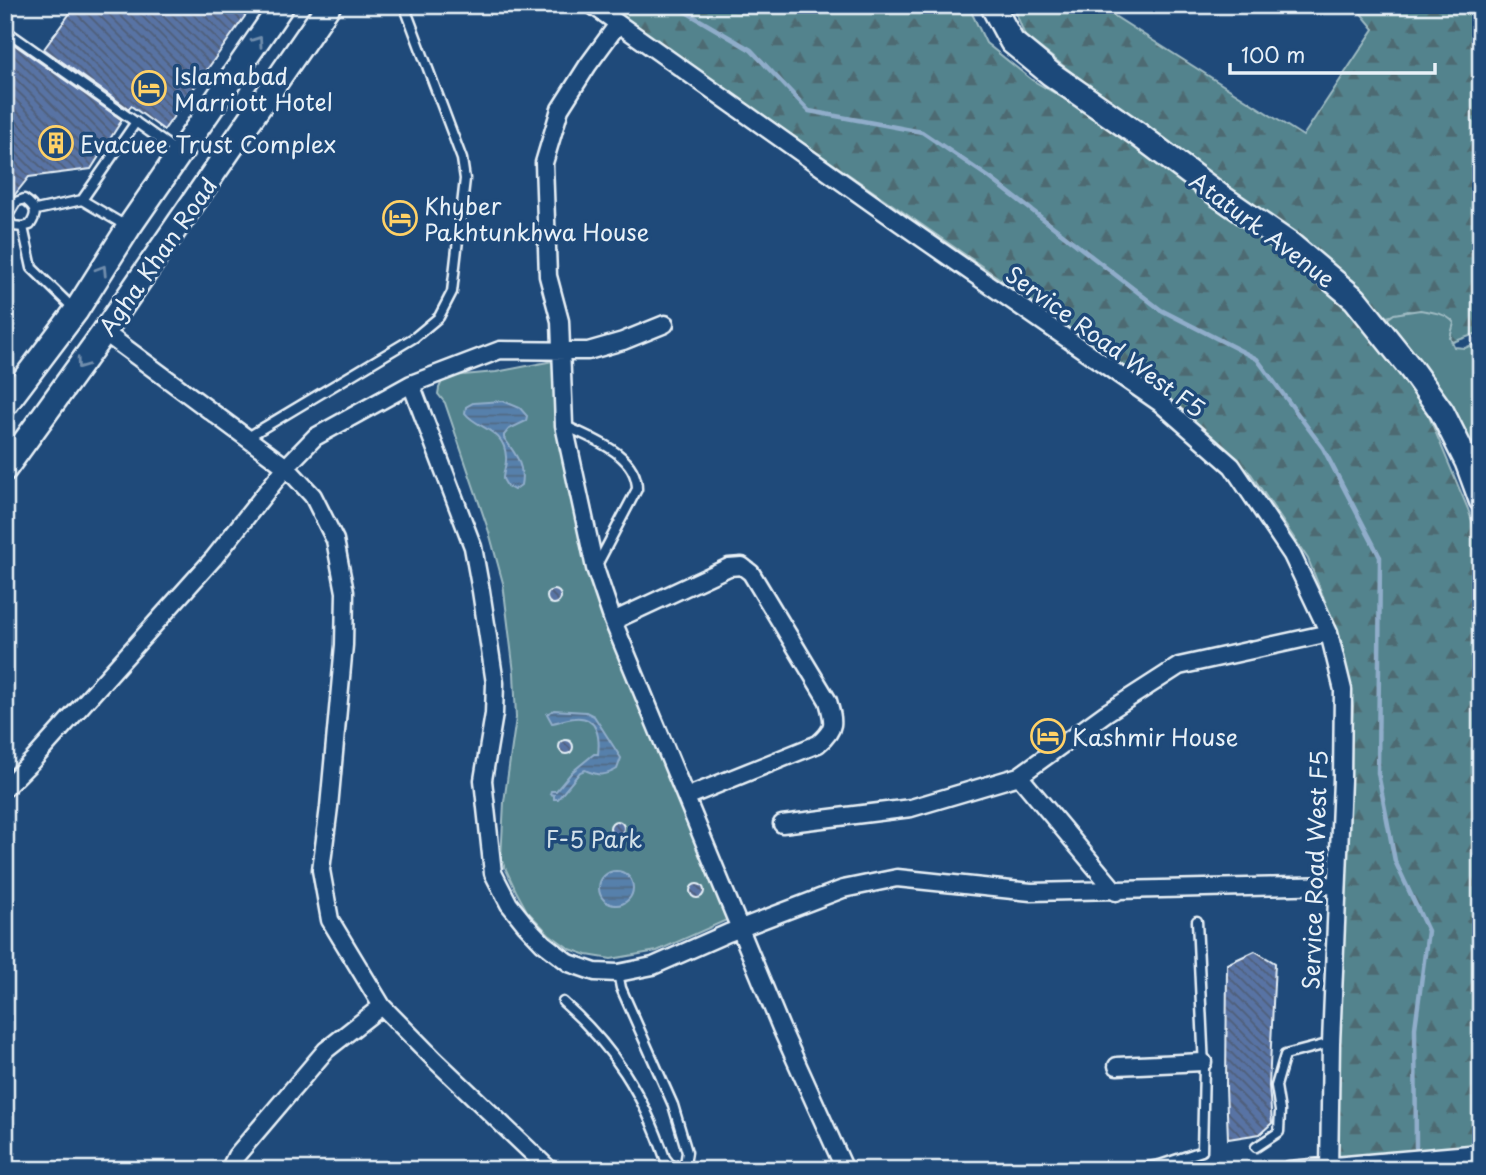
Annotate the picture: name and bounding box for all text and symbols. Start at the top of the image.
scale bar [1230,32,1435,76]
one-way arrow [249,36,262,49]
text: 100 m [1241,38,1305,70]
place label: Islamabad Marriott Hotel [174,58,333,119]
hotel icon: Islamabad Marriott Hotel [130,69,168,107]
building icon: Evacuee Trust Complex [37,124,75,162]
place label: Evacuee Trust Complex [80,126,336,161]
street label: Ataturk Avenue [1183,163,1343,295]
street label: Agha Khan Road [89,170,225,342]
place label: Khyber Pakhtunkhwa House [424,188,649,249]
hotel icon: Khyber Pakhtunkhwa House [381,199,419,237]
street label: Service Road West F5 [999,256,1213,426]
one-way arrow [94,265,107,278]
one-way arrow [77,356,89,369]
hotel icon: Kashmir House [1029,717,1067,755]
place label: Kashmir House [1072,719,1238,754]
street label: Service Road West F5 [1292,750,1336,990]
park label: F-5 Park [546,821,642,856]

